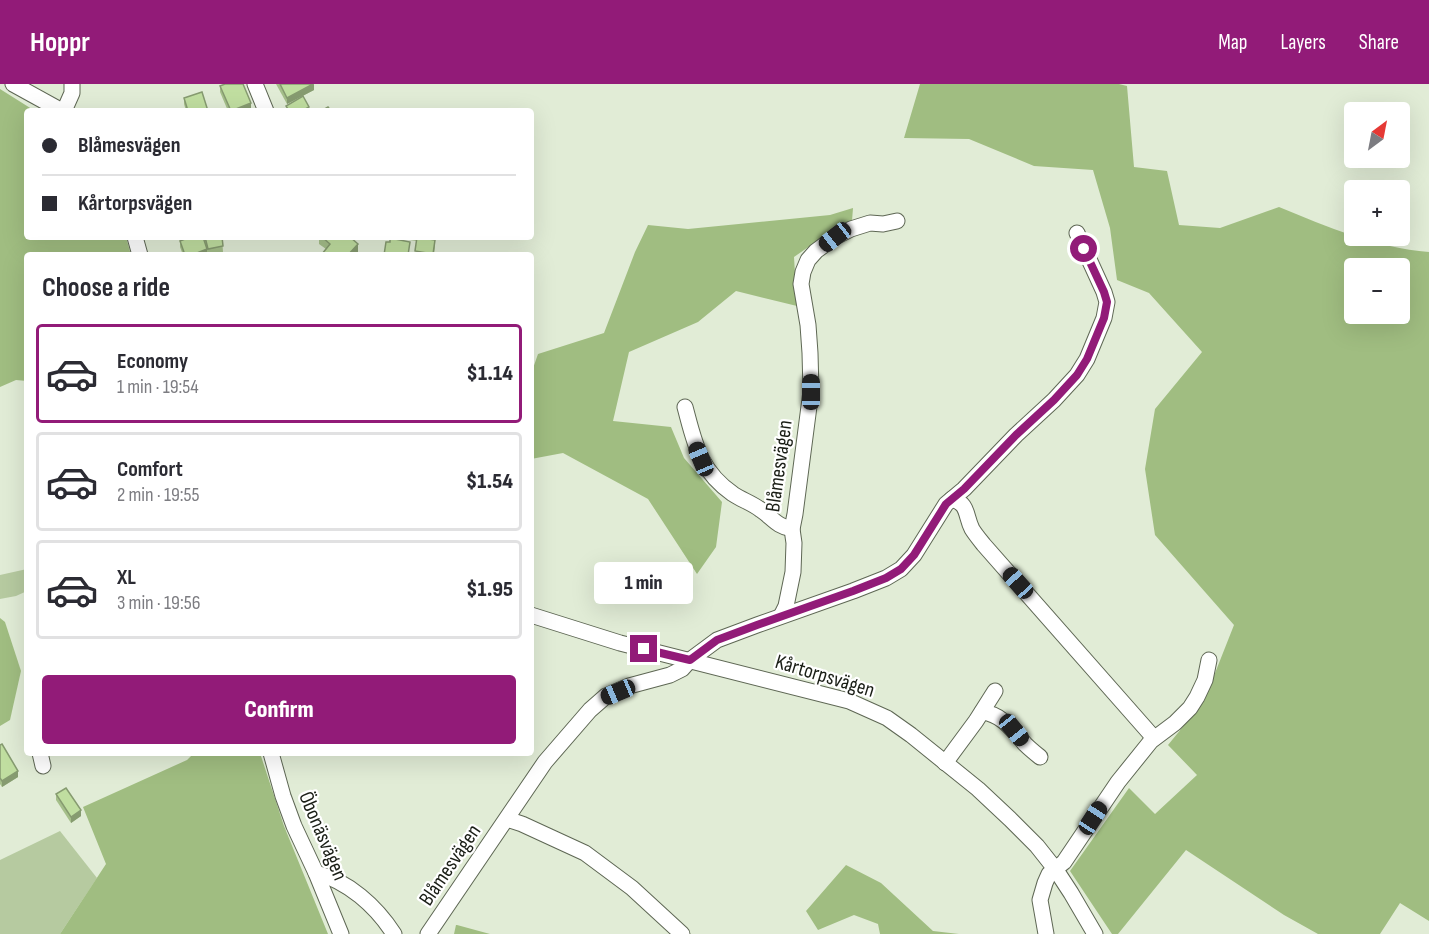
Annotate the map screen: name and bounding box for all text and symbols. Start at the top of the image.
text: Hoppr [30,26,90,59]
text: Map [1218,30,1247,55]
text: Layers [1280,30,1326,55]
text: Share [1359,30,1399,55]
north arrow [1344,102,1410,168]
map controls [1344,102,1410,324]
text: Blåmesvägen [78,132,180,159]
button: + [1344,180,1410,246]
text: Kårtorpsvägen [78,190,192,217]
car [815,219,855,255]
route start [1070,235,1097,262]
button: − [1344,258,1410,324]
text: Choose a ride [42,272,170,304]
icon: car [45,347,99,401]
text: Economy [117,348,188,375]
text: $1.14 [467,360,513,387]
car [802,374,820,410]
text: 1 min · 19:54 [117,375,199,399]
street label: Blåmesvägen [760,419,798,513]
car [686,439,716,479]
icon: car [45,455,99,509]
text: Comfort [117,456,183,483]
text: $1.54 [466,468,513,495]
text: 2 min · 19:55 [117,483,200,507]
callout: 1 min [594,562,694,604]
icon: car [45,563,99,617]
text: XL [117,564,136,591]
car [999,564,1037,602]
text: 1 min [624,571,663,595]
text: $1.95 [466,576,513,603]
text: 3 min · 19:56 [117,591,200,615]
route end [630,635,657,662]
street label: Kårtorpsvägen [772,649,878,703]
button: Confirm [42,675,516,744]
car [598,677,638,707]
car [996,710,1032,750]
street label: Öbonäsvägen [293,788,353,884]
car [1076,798,1110,838]
street label: Blåmesvägen [414,820,486,910]

